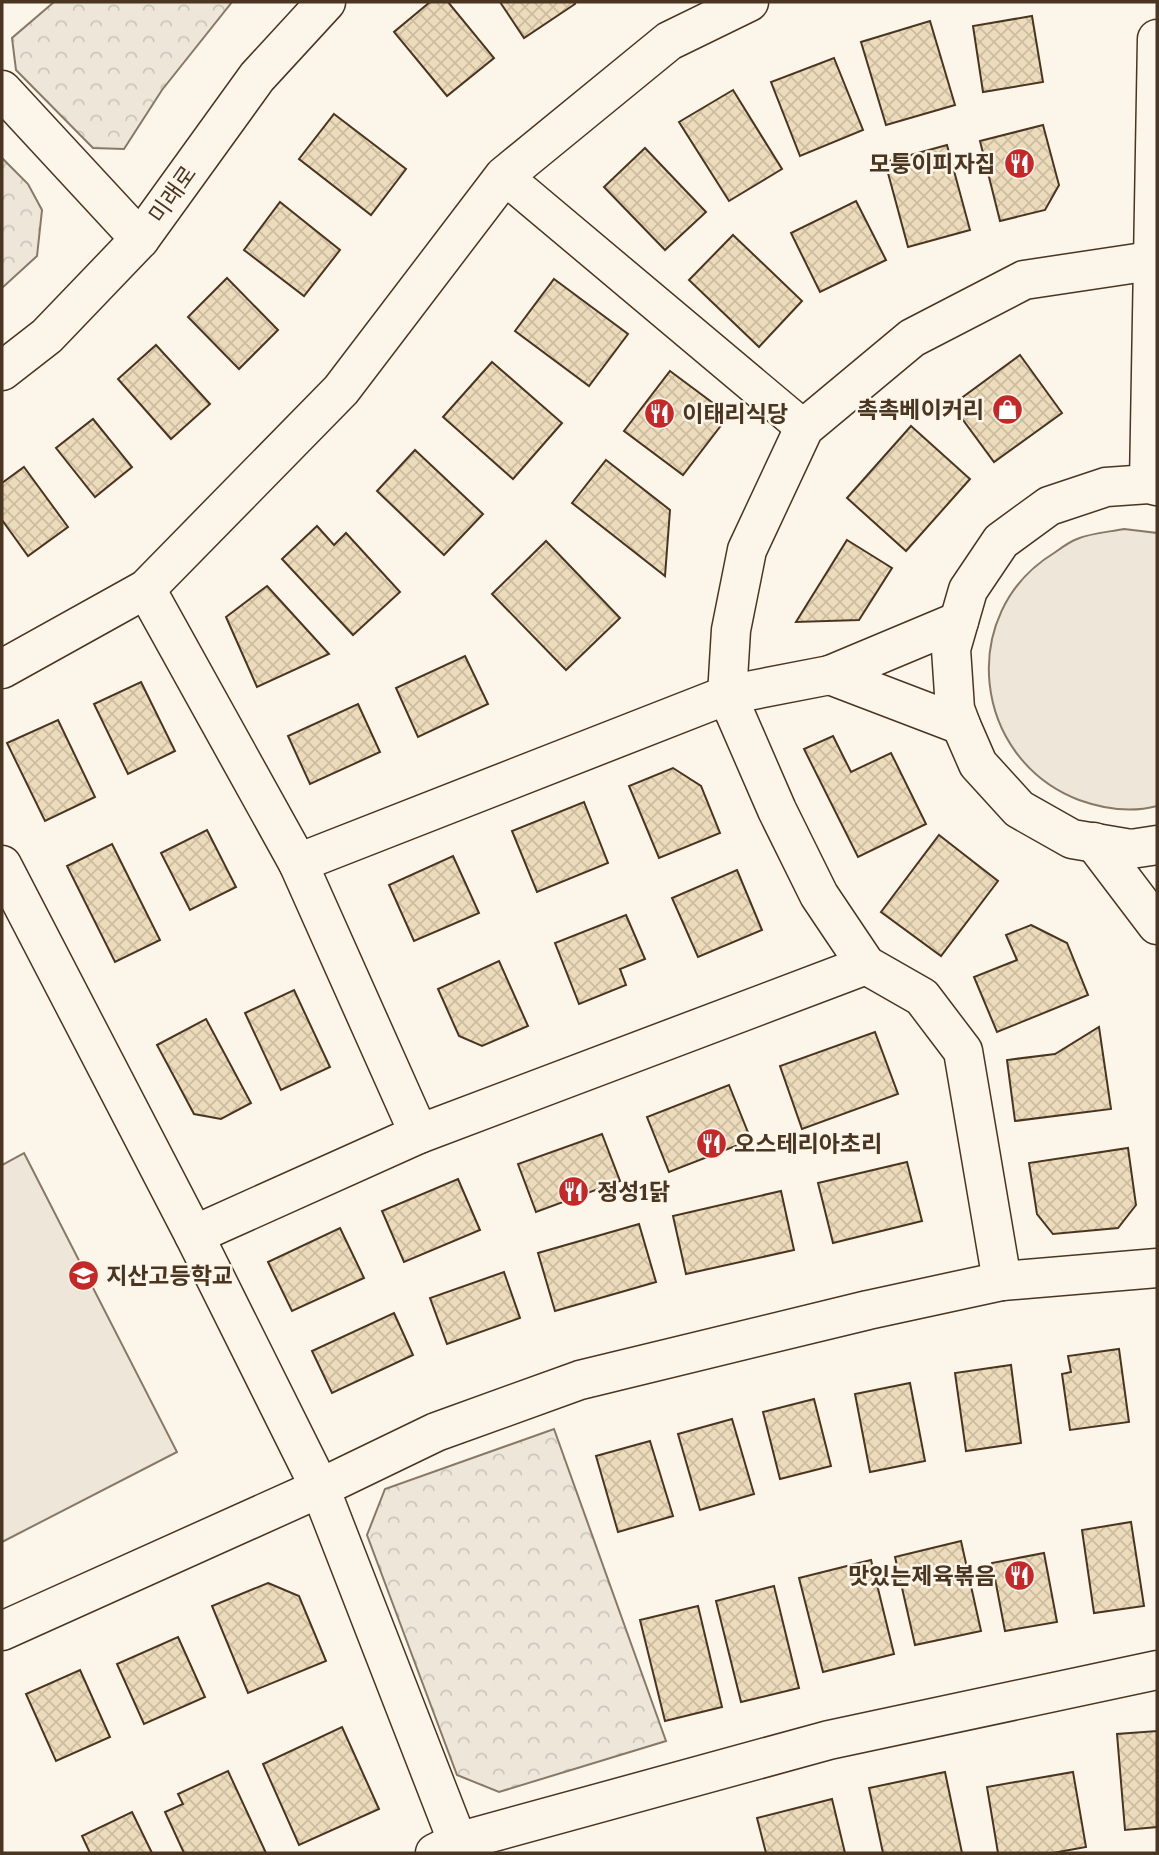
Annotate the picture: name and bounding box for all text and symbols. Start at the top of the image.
restaurant icon: 모퉁이피자집 [1002,146,1036,180]
place label: 모퉁이피자집 [869,149,996,178]
street label: 미래로 [142,160,202,228]
shop icon: 촉촉베이커리 [990,392,1024,426]
place label: 촉촉베이커리 [857,395,984,424]
restaurant icon: 이태리식당 [642,396,676,430]
place label: 이태리식당 [682,399,788,428]
restaurant icon: 오스테리아초리 [694,1126,728,1160]
place label: 오스테리아초리 [734,1129,882,1158]
restaurant icon: 정성1닭 [557,1174,591,1208]
place label: 정성1닭 [597,1177,670,1206]
school or university icon: 지산고등학교 [66,1258,100,1292]
place label: 지산고등학교 [106,1261,233,1290]
restaurant icon: 맛있는제육볶음 [1002,1558,1036,1592]
place label: 맛있는제육볶음 [848,1561,996,1590]

